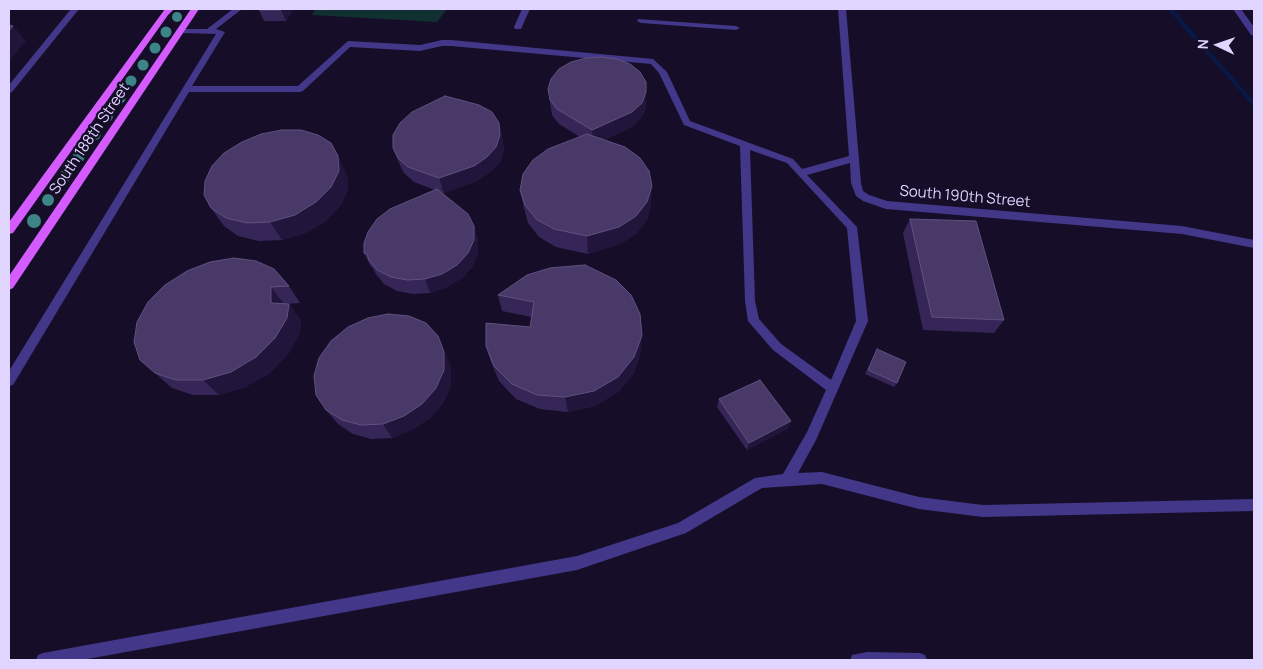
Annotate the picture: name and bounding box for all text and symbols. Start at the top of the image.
north arrow [1193,20,1243,70]
text: N [1193,39,1212,50]
street label: South 188th Street [46,80,134,198]
street label: South 190th Street [899,182,1031,212]

